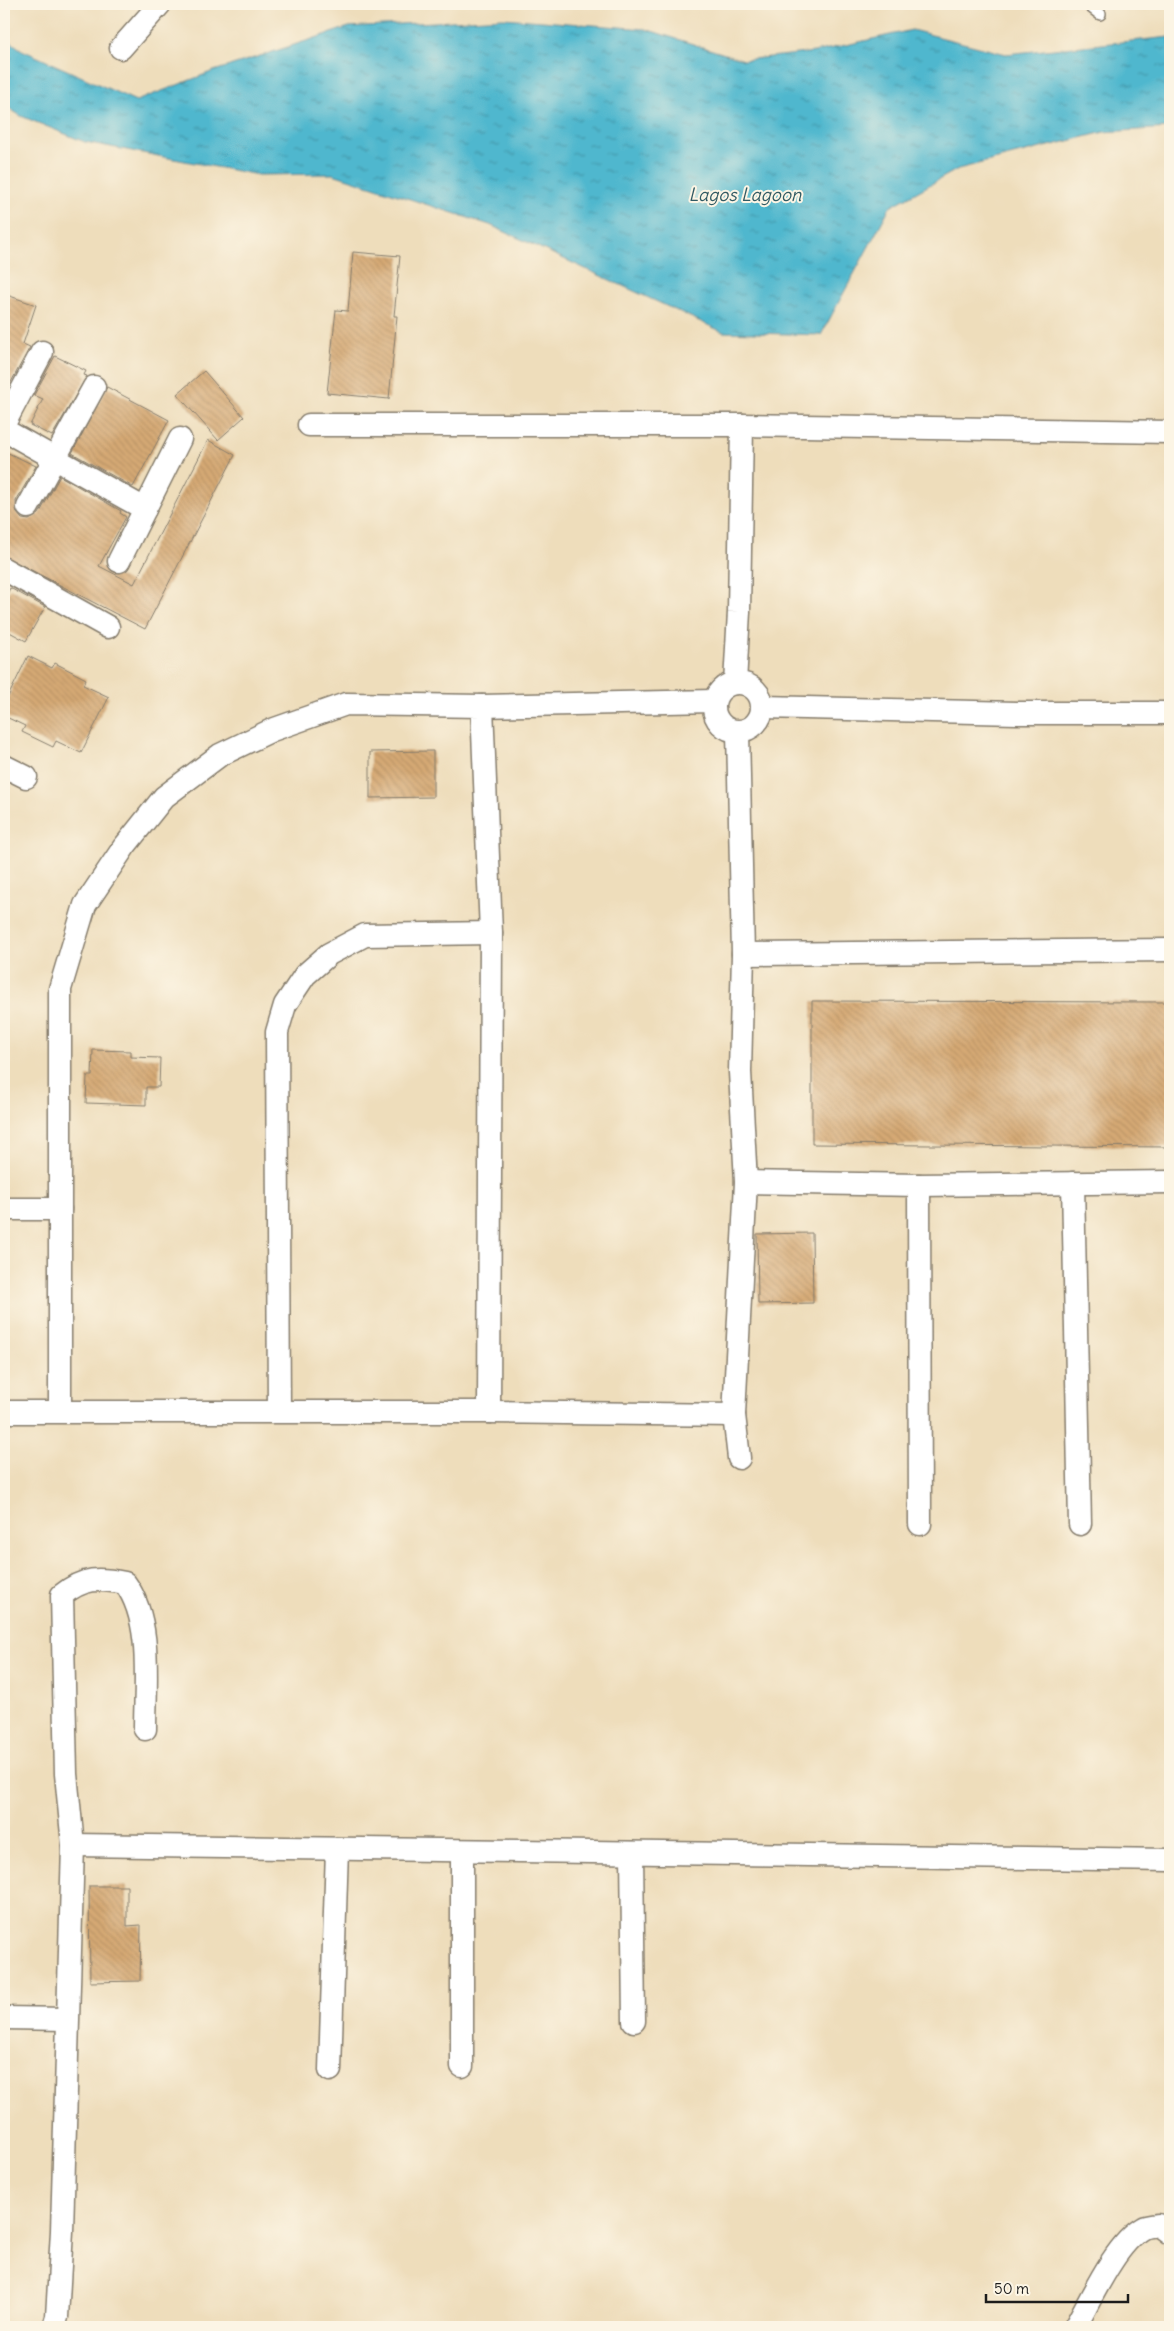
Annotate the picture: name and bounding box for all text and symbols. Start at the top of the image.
water label: Lagos Lagoon [688,183,802,206]
scale bar [986,2271,1129,2303]
text: 50 m [994,2279,1029,2298]

